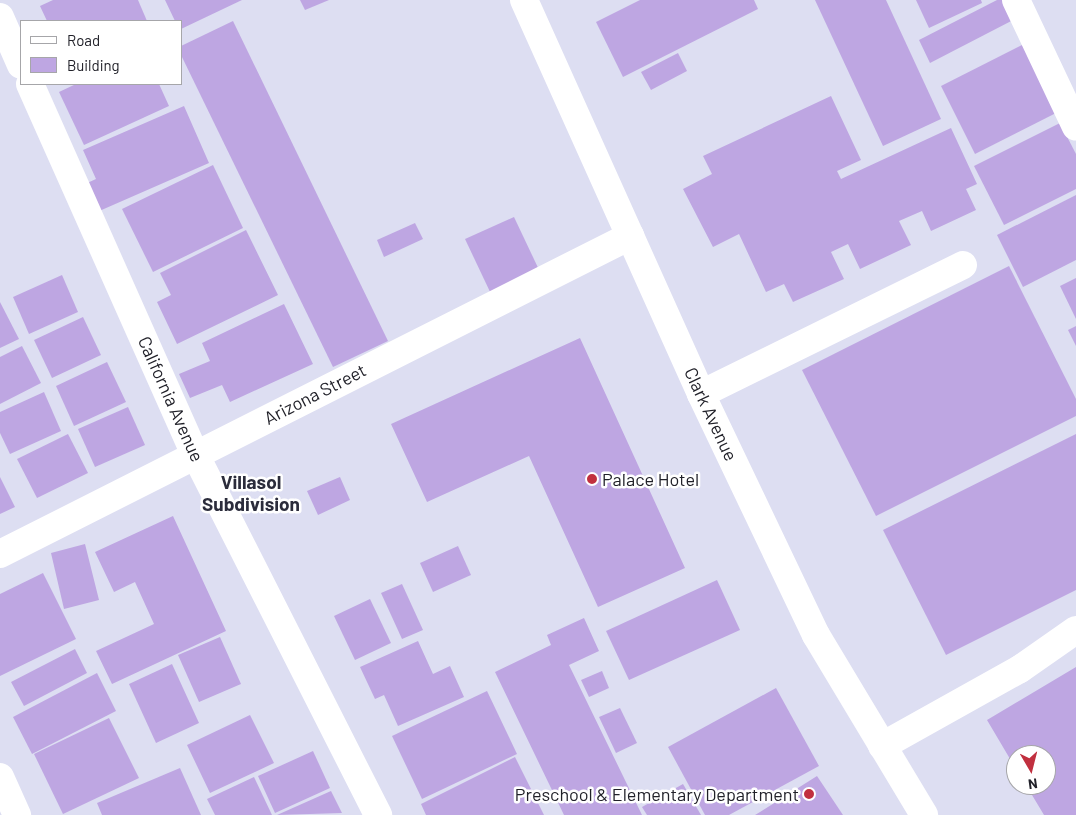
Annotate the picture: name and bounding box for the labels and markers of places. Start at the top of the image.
place label: Palace Hotel [602,468,699,490]
marker: Palace Hotel [586,473,598,485]
place label: Preschool & Elementary Department [515,783,799,805]
marker: Preschool & Elementary Department [803,788,815,800]

